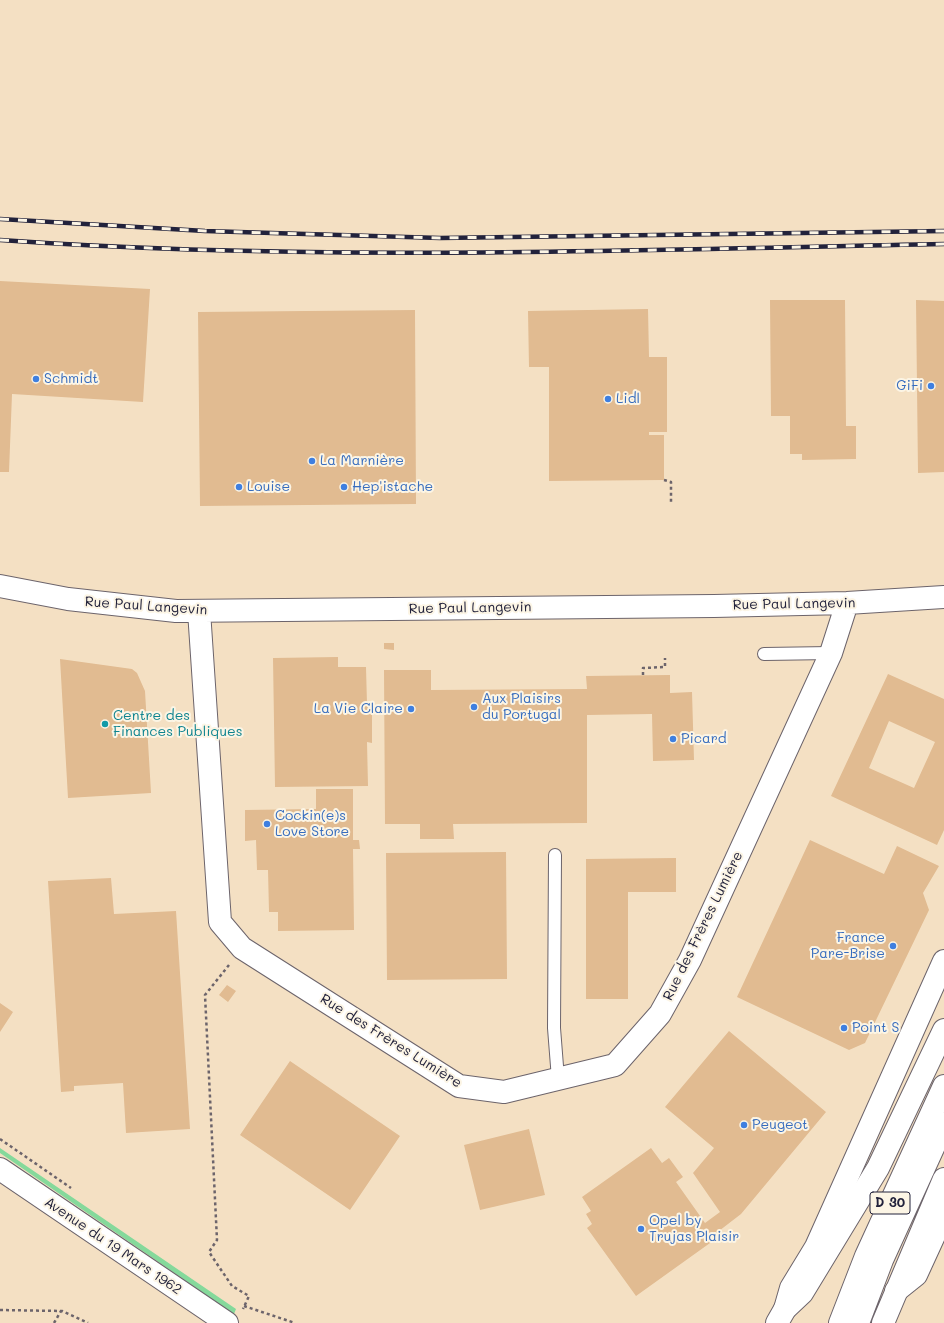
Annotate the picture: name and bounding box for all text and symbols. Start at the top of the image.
place label: Schmidt [44,371,98,387]
marker: Schmidt [31,374,41,384]
place label: GiFi [896,378,923,394]
marker: GiFi [926,381,936,391]
place label: Lidl [616,391,640,407]
marker: Lidl [603,394,613,404]
place label: La Marnière [320,453,404,469]
marker: La Marnière [307,456,317,466]
place label: Louise [247,479,290,495]
place label: Hep'istache [352,479,433,495]
marker: Louise [234,482,244,492]
marker: Hep'istache [339,482,349,492]
street label: Rue Paul Langevin [84,593,208,619]
street label: Rue Paul Langevin [732,595,856,613]
street label: Rue Paul Langevin [408,599,532,617]
place label: Aux Plaisirs du Portugal [482,691,561,724]
place label: La Vie Claire [314,701,403,717]
marker: Aux Plaisirs du Portugal [469,702,479,712]
marker: La Vie Claire [406,704,416,714]
place label: Centre des Finances Publiques [113,708,243,740]
marker: Centre des Finances Publiques [100,719,110,729]
place label: Picard [681,731,727,747]
marker: Picard [668,734,678,744]
place label: Cockin(e)s Love Store [275,808,349,840]
marker: Cockin(e)s Love Store [262,819,272,829]
street label: Rue des Frères Lumière [660,849,746,1003]
place label: France Pare-Brise [811,930,885,962]
marker: France Pare-Brise [888,941,898,951]
street label: Rue des Frères Lumière [317,990,465,1092]
place label: Point S [852,1020,899,1036]
marker: Point S [839,1023,849,1033]
place label: Peugeot [752,1117,808,1133]
marker: Peugeot [739,1120,749,1130]
road number: D 30 [870,1192,910,1214]
street label: Avenue du 19 Mars 1962 [41,1194,185,1298]
place label: Opel by Trujas Plaisir [649,1213,739,1246]
marker: Opel by Trujas Plaisir [636,1224,646,1234]

